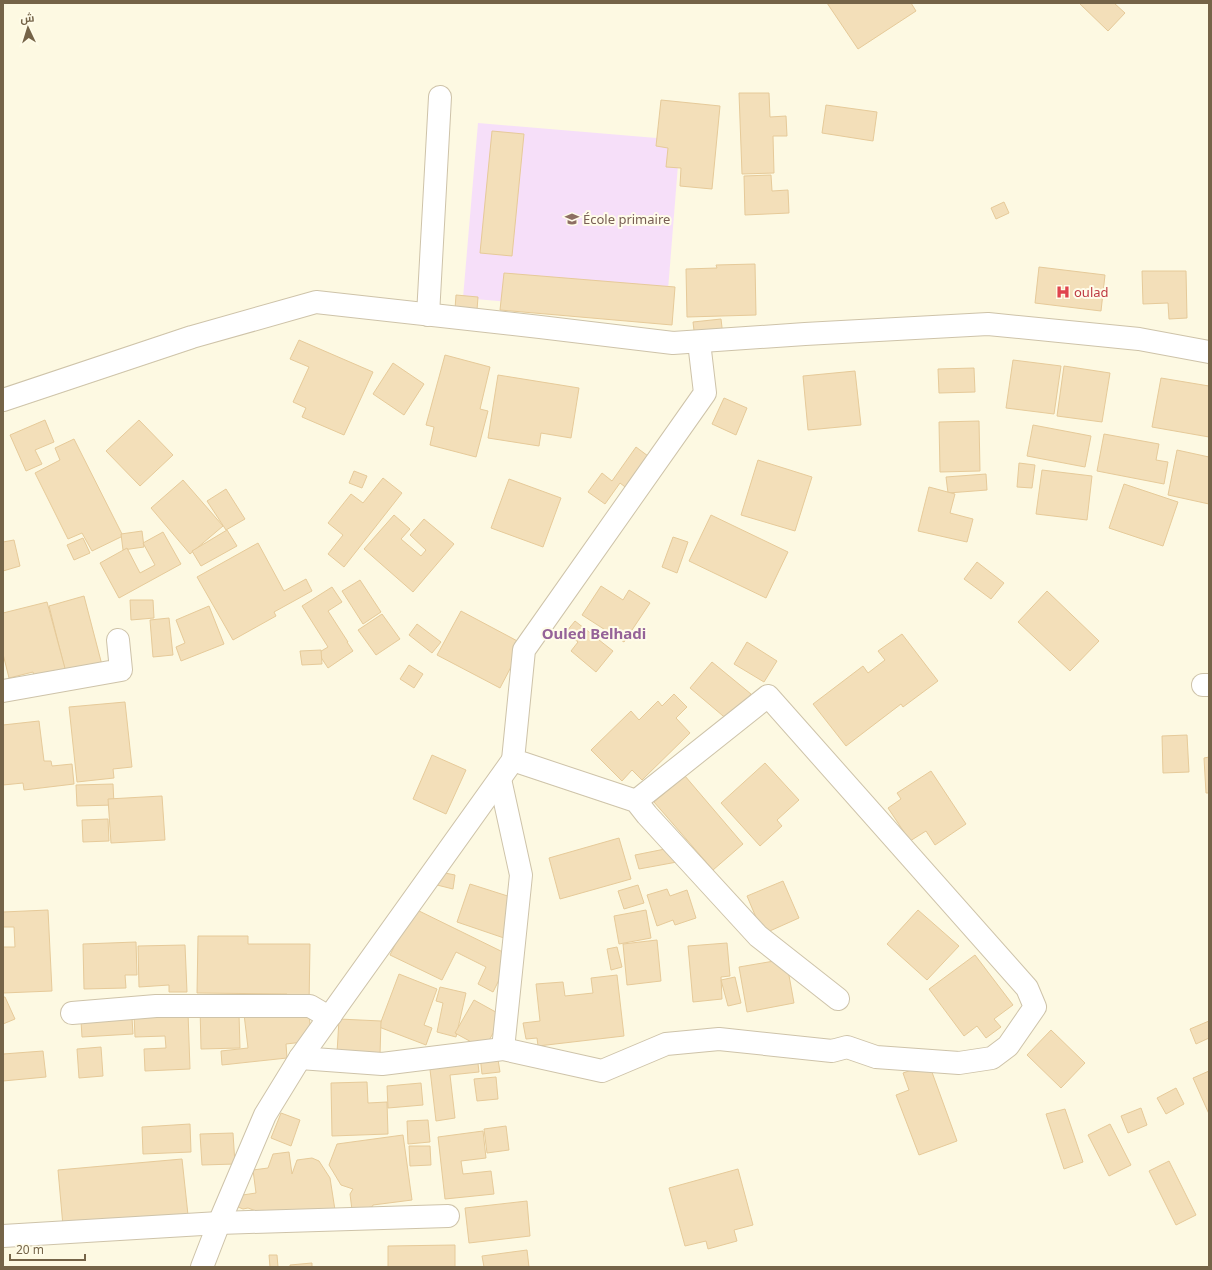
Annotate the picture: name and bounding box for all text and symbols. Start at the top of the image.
north arrow [8,8,48,48]
text: ش [20,10,35,25]
place label: École primaire [583,210,670,228]
school or university icon: École primaire [564,211,580,227]
place label: oulad [1074,283,1109,301]
hospital icon: oulad [1055,284,1071,300]
district label: Ouled Belhadi [542,623,646,643]
scale bar [10,1236,85,1262]
text: 20 m [16,1241,44,1258]

